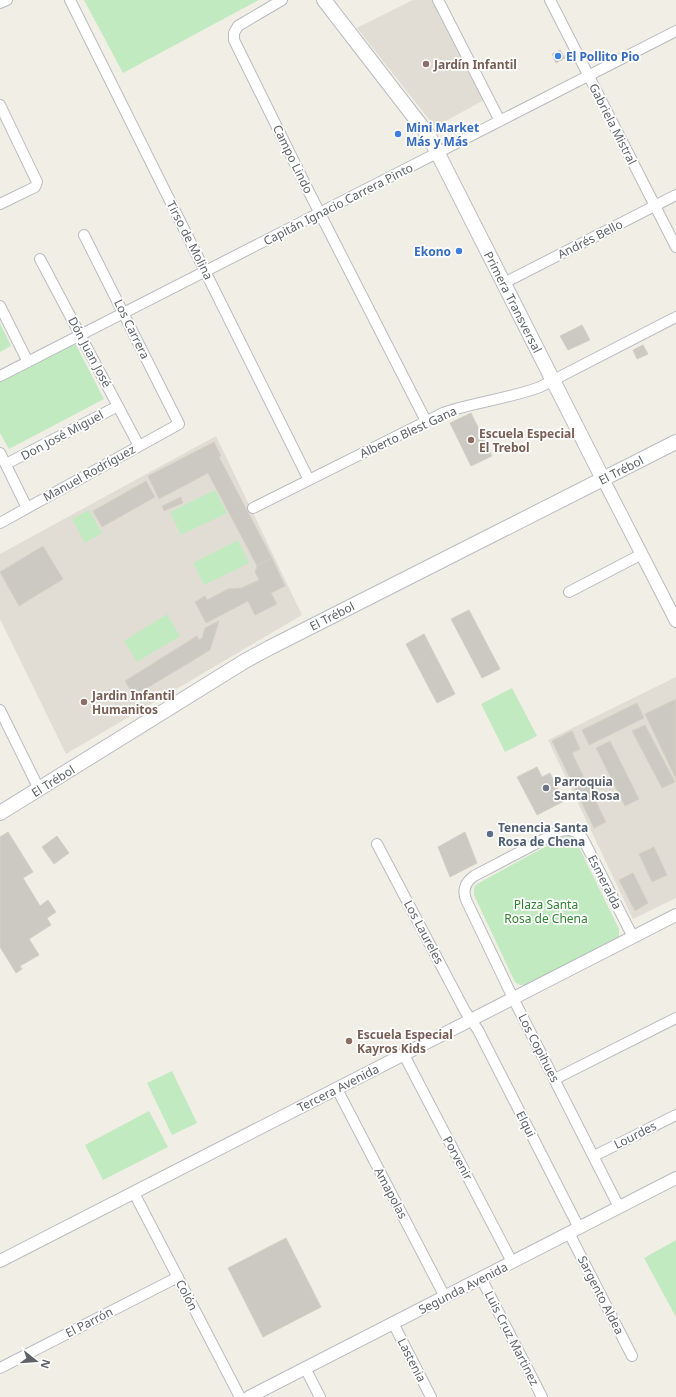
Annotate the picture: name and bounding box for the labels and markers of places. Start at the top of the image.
place label: El Pollito Pio [566,48,639,65]
marker: El Pollito Pio [553,51,563,61]
place label: Jardín Infantil [433,56,517,73]
marker: Jardín Infantil [421,59,431,69]
place label: Mini Market Más y Más [406,119,479,150]
marker: Mini Market Más y Más [393,129,403,139]
place label: Ekono [414,243,451,260]
marker: Ekono [454,246,464,256]
place label: Escuela Especial El Trebol [479,425,575,456]
marker: Escuela Especial El Trebol [466,435,476,445]
place label: Jardin Infantil Humanitos [91,687,175,718]
marker: Jardin Infantil Humanitos [79,697,89,707]
place label: Parroquia Santa Rosa [554,773,620,804]
marker: Parroquia Santa Rosa [541,783,551,793]
place label: Tenencia Santa Rosa de Chena [498,819,588,850]
marker: Tenencia Santa Rosa de Chena [485,829,495,839]
place label: Escuela Especial Kayros Kids [357,1026,453,1057]
marker: Escuela Especial Kayros Kids [344,1036,354,1046]

